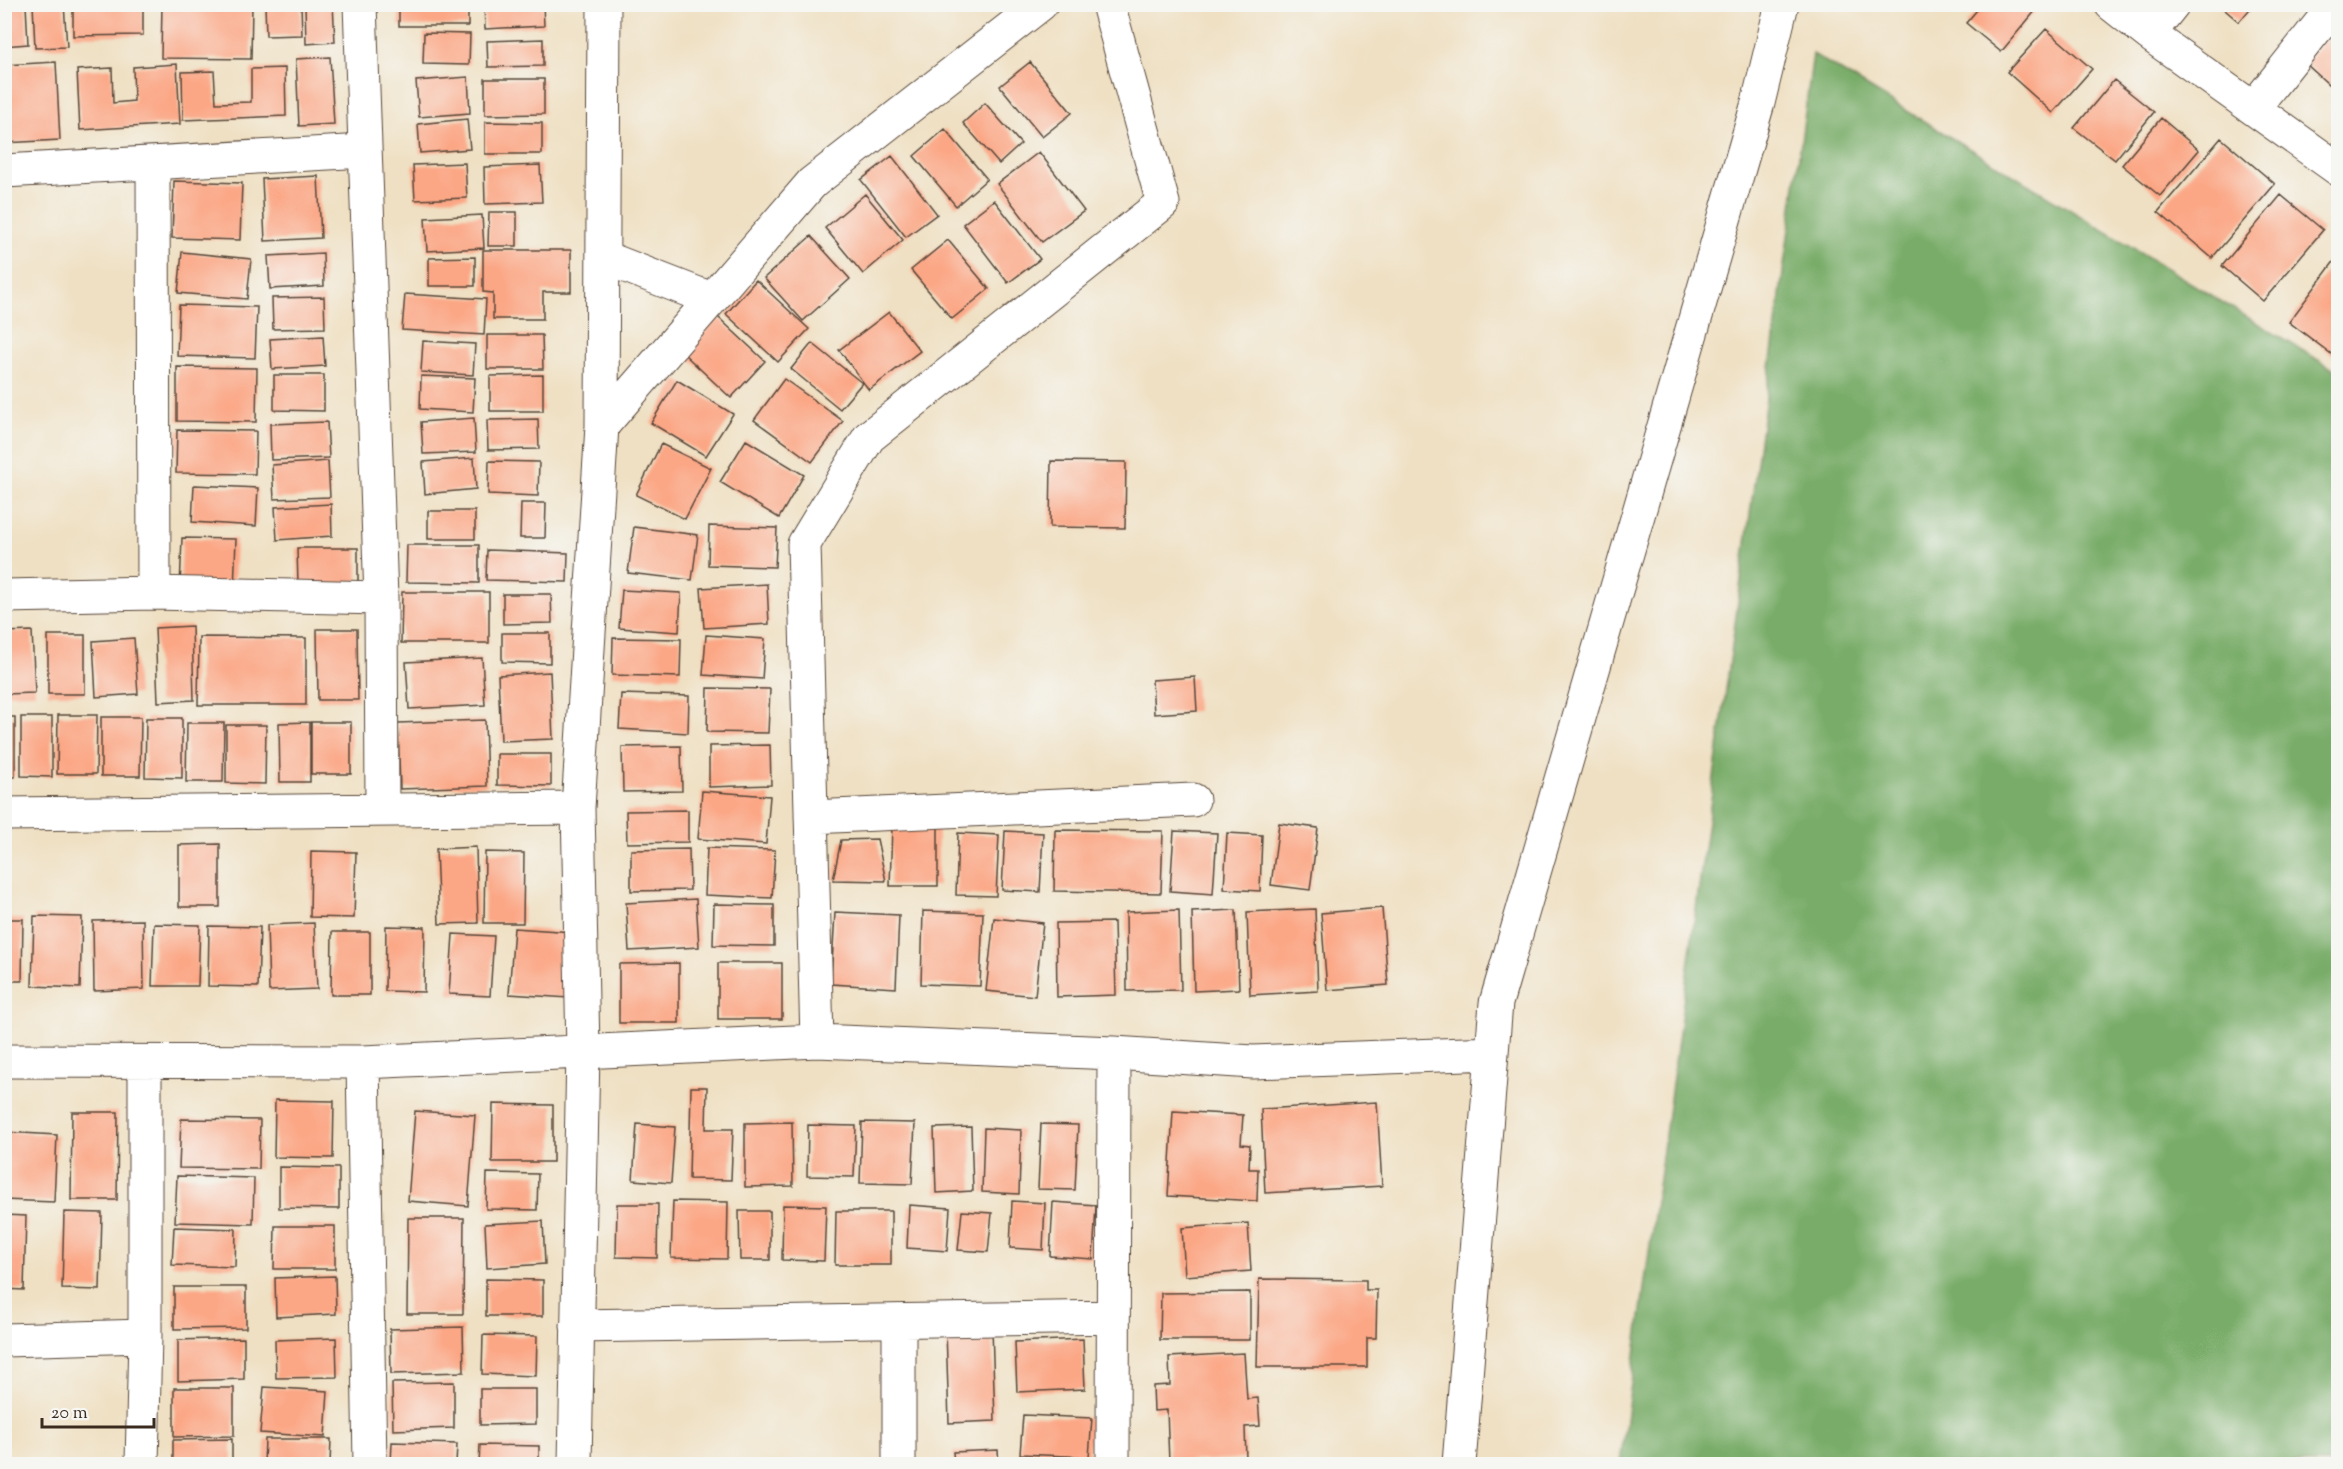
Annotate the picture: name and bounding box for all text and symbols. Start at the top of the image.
scale bar [42,1391,154,1429]
text: 20 m [51,1401,88,1427]

